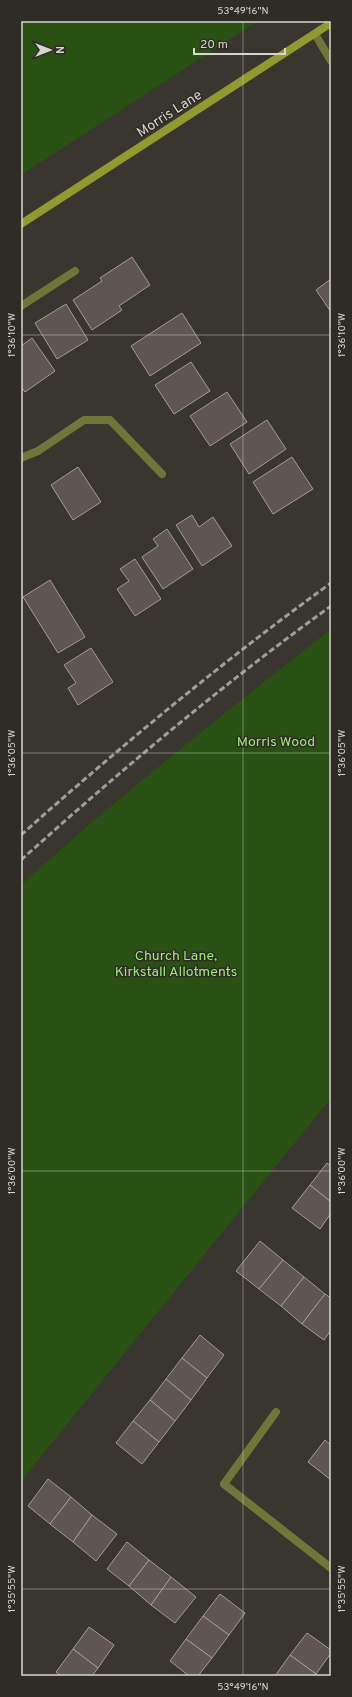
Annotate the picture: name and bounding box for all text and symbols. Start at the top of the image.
text: 53°49'16"N [217,5,269,18]
north arrow [30,30,70,70]
scale bar [194,30,285,56]
text: 20 m [200,37,228,53]
text: N [52,46,66,54]
street label: Morris Lane [134,87,206,142]
text: 1°36'10"W [6,313,19,357]
text: 1°36'10"W [336,313,349,357]
text: 1°36'05"W [6,729,19,777]
text: 1°36'05"W [336,729,349,777]
park label: Morris Wood [237,734,315,751]
park label: Church Lane, Kirkstall Allotments [115,948,237,981]
text: 1°36'00"W [6,1147,19,1195]
text: 1°36'00"W [336,1147,349,1195]
text: 1°35'55"W [6,1565,19,1613]
text: 1°35'55"W [336,1565,349,1613]
text: 53°49'16"N [217,1681,269,1694]

